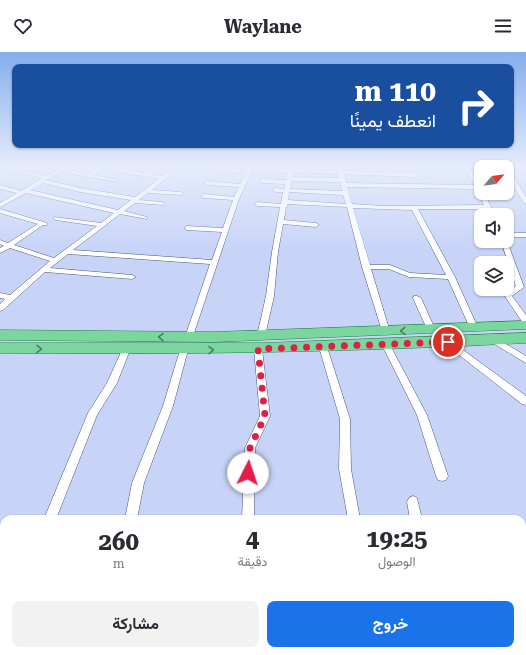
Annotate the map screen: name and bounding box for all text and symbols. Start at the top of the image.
icon: heart [12,15,34,37]
icon: menu [492,15,514,37]
text: Waylane [224,16,302,37]
text: 110 m [355,75,436,108]
icon: right [450,80,502,132]
text: انعطف يمينًا [350,110,436,131]
north arrow [474,160,514,200]
map controls [474,160,514,296]
button: sound [474,208,514,248]
button: layers [474,256,514,296]
pin [431,325,465,359]
one-way arrow [400,327,406,336]
icon: arrive [437,331,459,353]
one-way arrow [158,333,164,341]
one-way arrow [36,345,42,353]
one-way arrow [208,346,214,354]
position arrow [227,452,269,494]
text: 4 [246,525,259,553]
text: 19:25 [366,525,427,553]
text: 260 [99,528,139,556]
text: دقيقة [238,554,268,569]
text: الوصول [378,554,416,569]
text: m [113,556,125,571]
button: مشاركة [12,601,259,647]
button: خروج [267,601,514,647]

